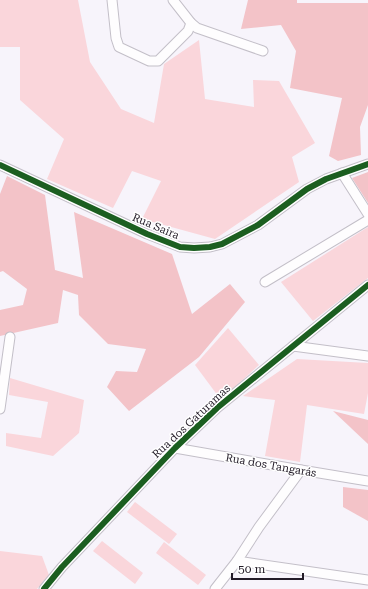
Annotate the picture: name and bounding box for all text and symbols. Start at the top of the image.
street label: Rua Saira [130,211,181,242]
street label: Rua dos Gaturamas [150,382,233,461]
street label: Rua dos Tangarás [224,451,317,480]
scale bar [232,555,303,581]
text: 50 m [238,562,265,576]

